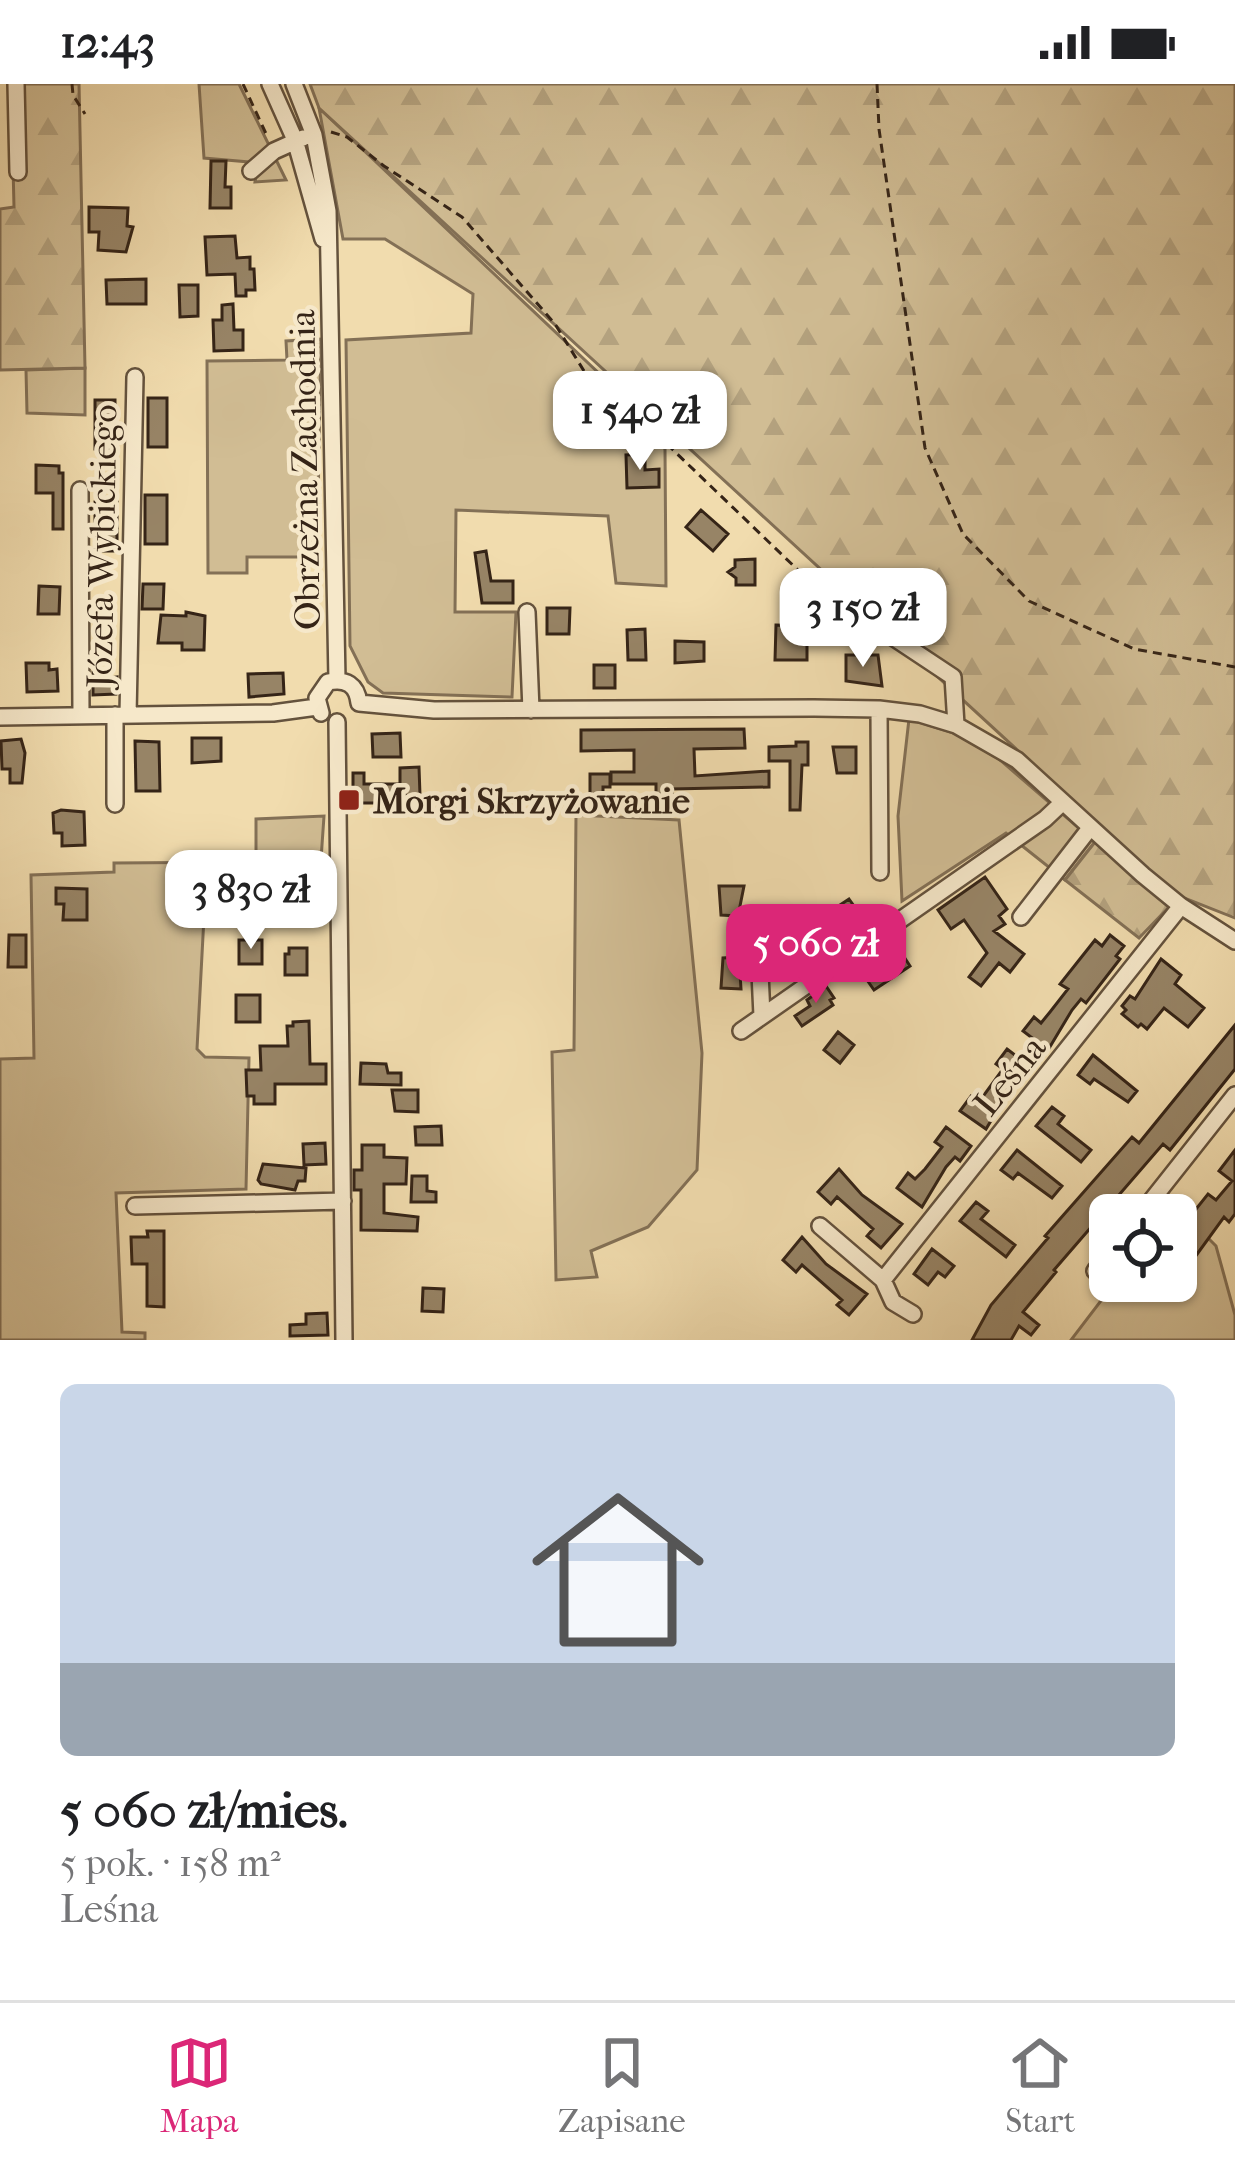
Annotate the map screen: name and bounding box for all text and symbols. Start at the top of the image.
text: 12:43 [60,16,155,69]
street label: Obrzeżna Zachodnia [281,309,329,630]
pin: 1 540 zł [516,371,764,473]
text: 1 540 zł [580,387,700,433]
street label: Józefa Wybickiego [78,404,125,691]
pin: 3 150 zł [739,568,987,670]
text: 3 150 zł [807,584,919,630]
place label: Morgi Skrzyżowanie [373,780,690,822]
marker: Morgi Skrzyżowanie [336,787,362,813]
pin: 3 830 zł [127,850,375,952]
text: 3 830 zł [192,866,310,912]
pin: 5 060 zł [692,904,940,1006]
text: 5 060 zł [753,920,879,966]
street label: Leśna [965,1027,1055,1124]
map controls [1089,1194,1197,1302]
button: locate [1089,1194,1197,1302]
icon: home [510,1462,726,1678]
text: 5 060 zł/mies. [60,1780,348,1840]
text: 5 pok. · 158 m² [60,1840,281,1886]
text: Leśna [60,1886,158,1932]
tab: Mapa [160,2030,238,2141]
tab: Zapisane [558,2030,686,2141]
tab: Start [1005,2030,1075,2141]

